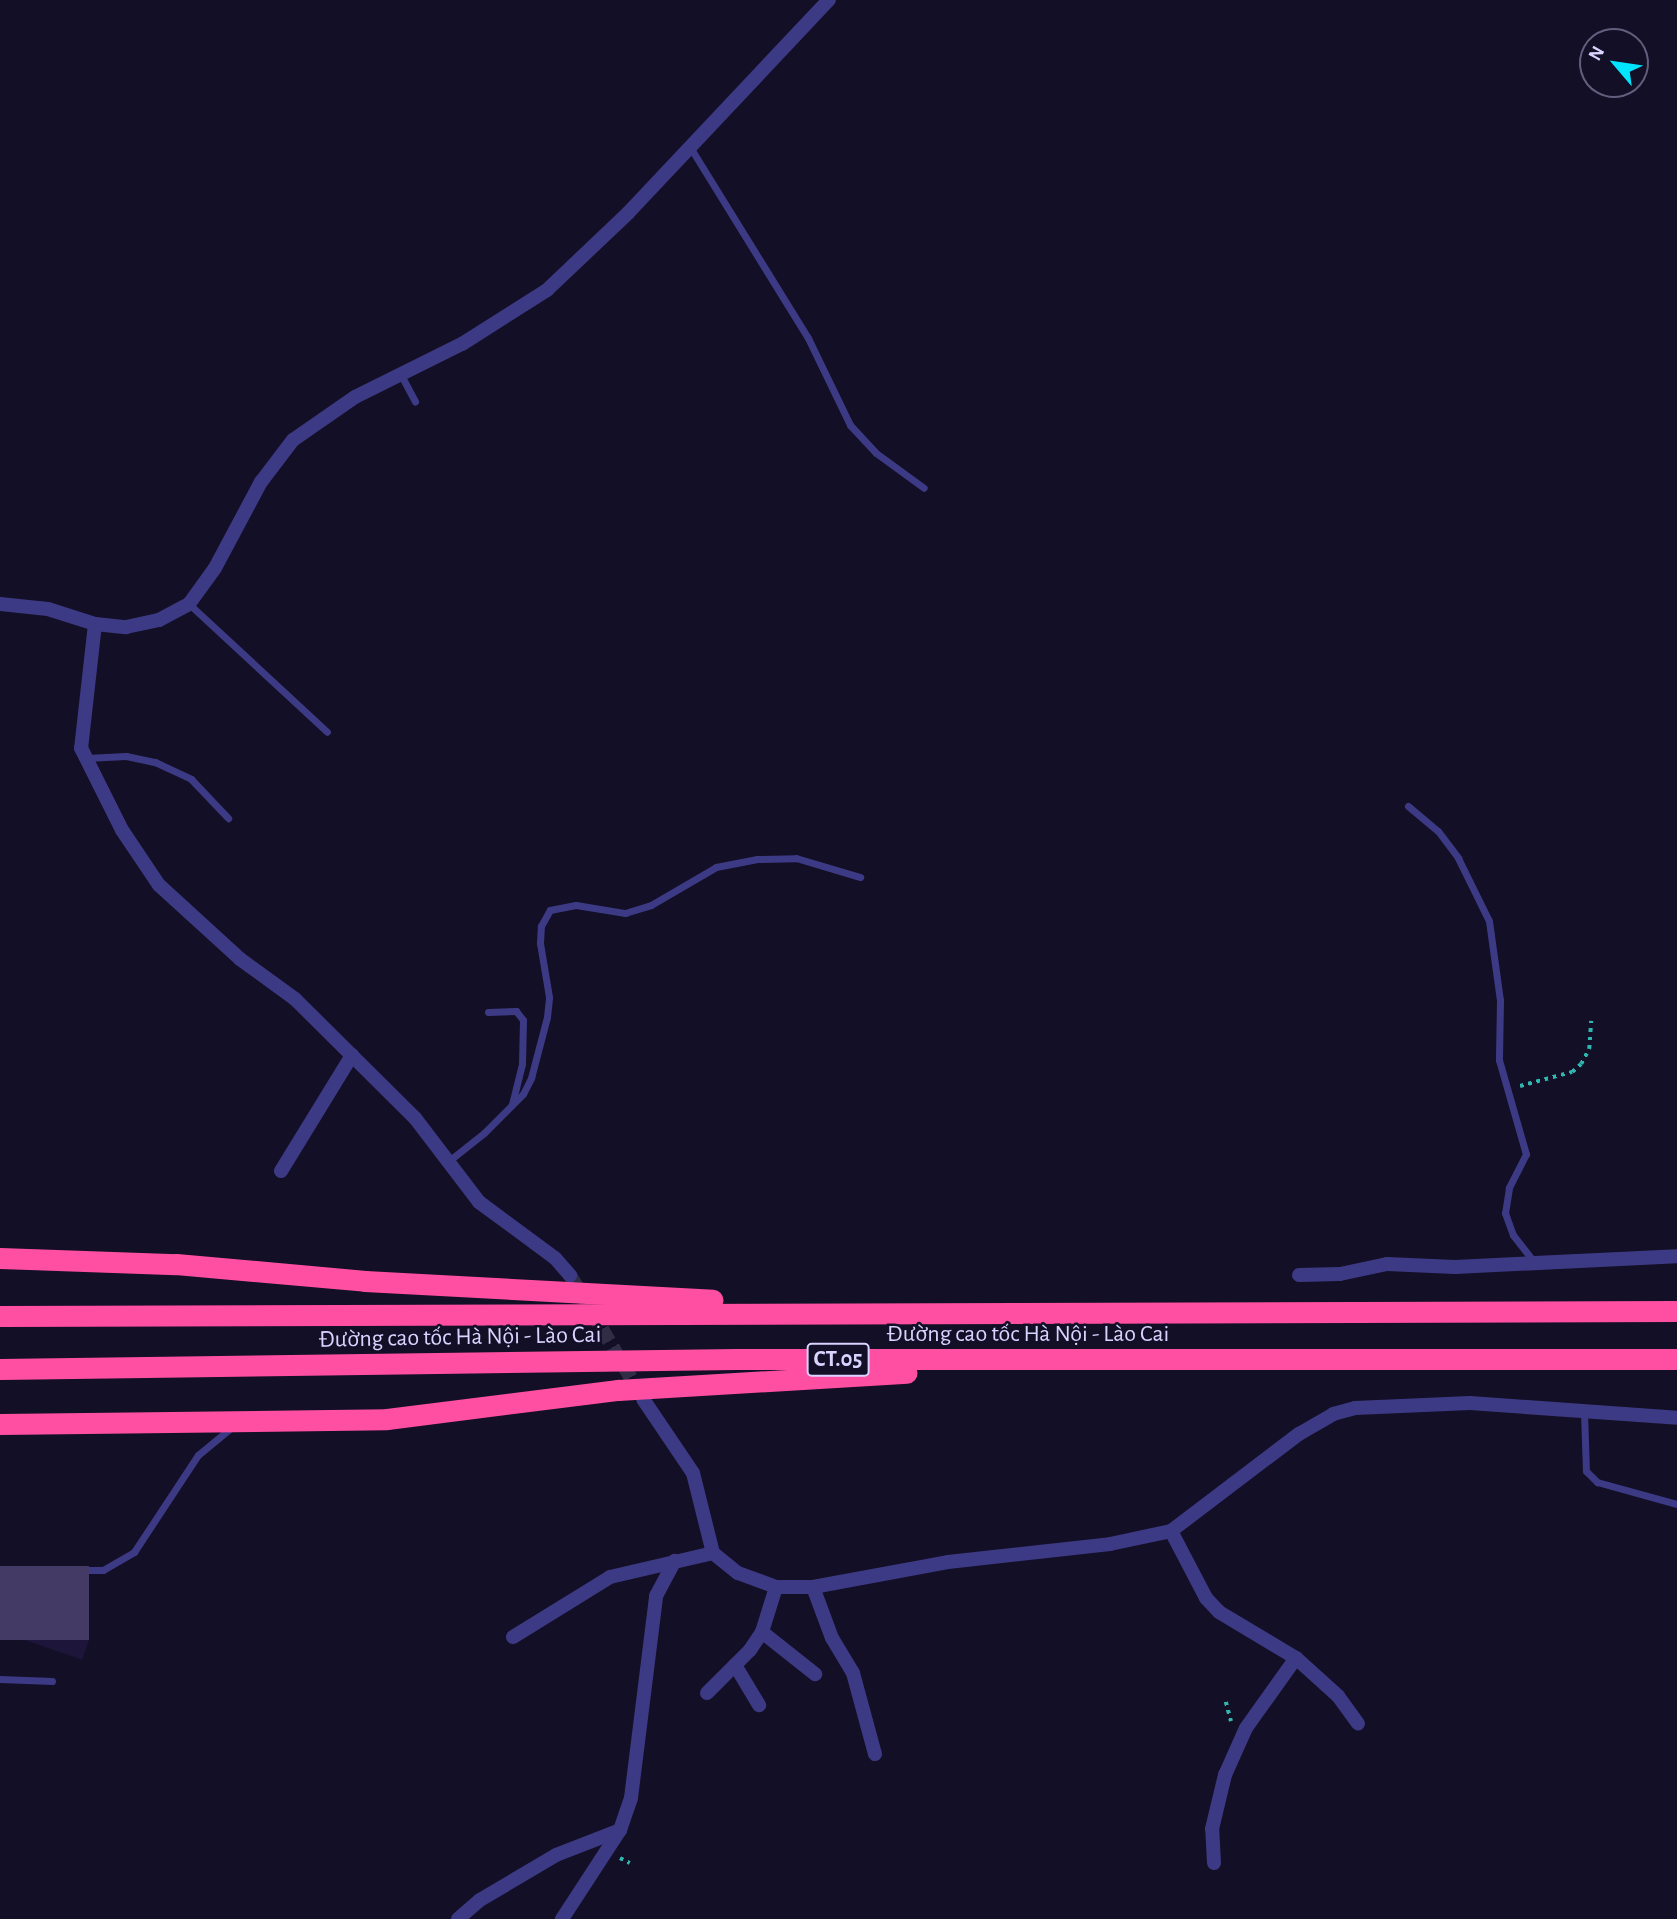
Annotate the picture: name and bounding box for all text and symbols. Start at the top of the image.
north arrow [1579,28,1649,98]
text: N [1585,43,1608,64]
street label: Đường cao tốc Hà Nội - Lào Cai [318,1321,602,1355]
street label: Đường cao tốc Hà Nội - Lào Cai [887,1321,1169,1349]
road number: CT.05 [806,1340,870,1380]

